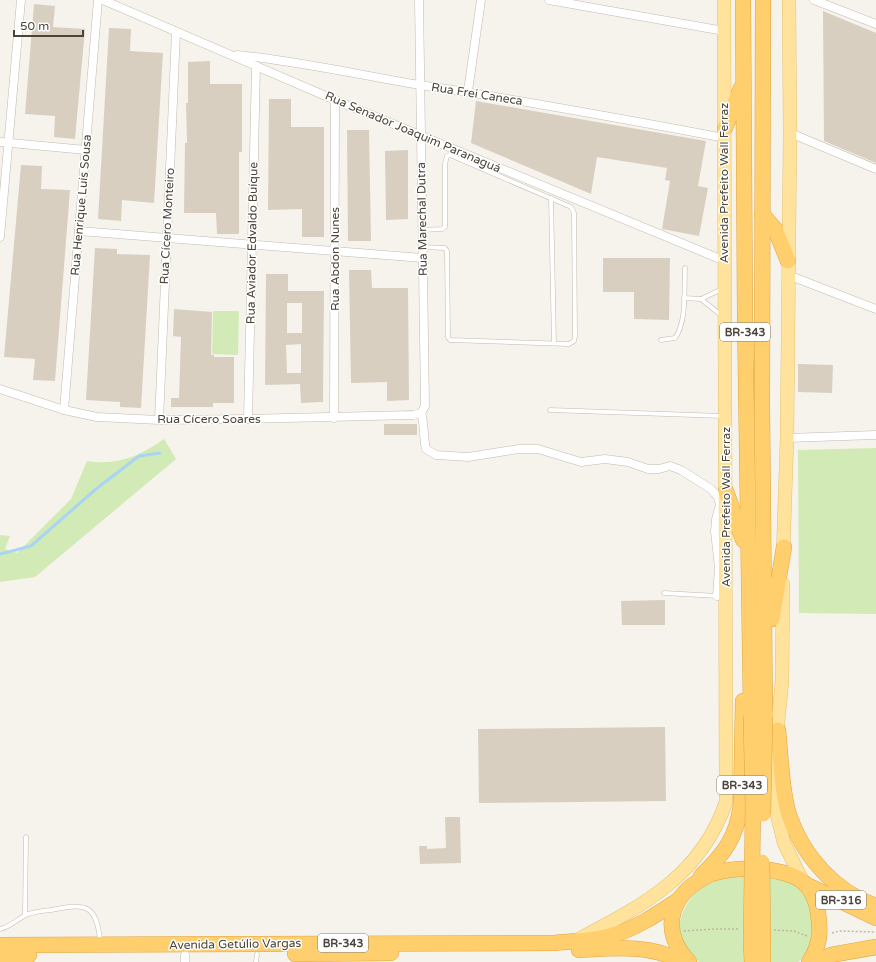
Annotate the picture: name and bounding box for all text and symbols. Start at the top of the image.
scale bar [14,12,83,38]
text: 50 m [20,19,49,33]
street label: Rua Frei Caneca [430,80,524,108]
street label: Rua Senador Joaquim Paranaguá [323,88,503,176]
street label: Avenida Prefeito Wall Ferraz [717,103,731,263]
street label: Rua Henrique Luís Sousa [68,134,94,276]
street label: Rua Aviador Edvaldo Buíque [244,162,260,324]
street label: Rua Marechal Dutra [414,162,430,276]
street label: Rua Cícero Monteiro [157,167,177,285]
street label: Rua Abdon Nunes [328,207,342,311]
road number: BR-343 [720,323,770,341]
street label: Rua Cícero Soares [157,412,261,426]
street label: Avenida Prefeito Wall Ferraz [719,427,733,587]
road number: BR-343 [717,776,767,794]
road number: BR-316 [816,891,866,909]
road number: BR-343 [318,934,368,952]
street label: Avenida Getúlio Vargas [169,936,302,952]

